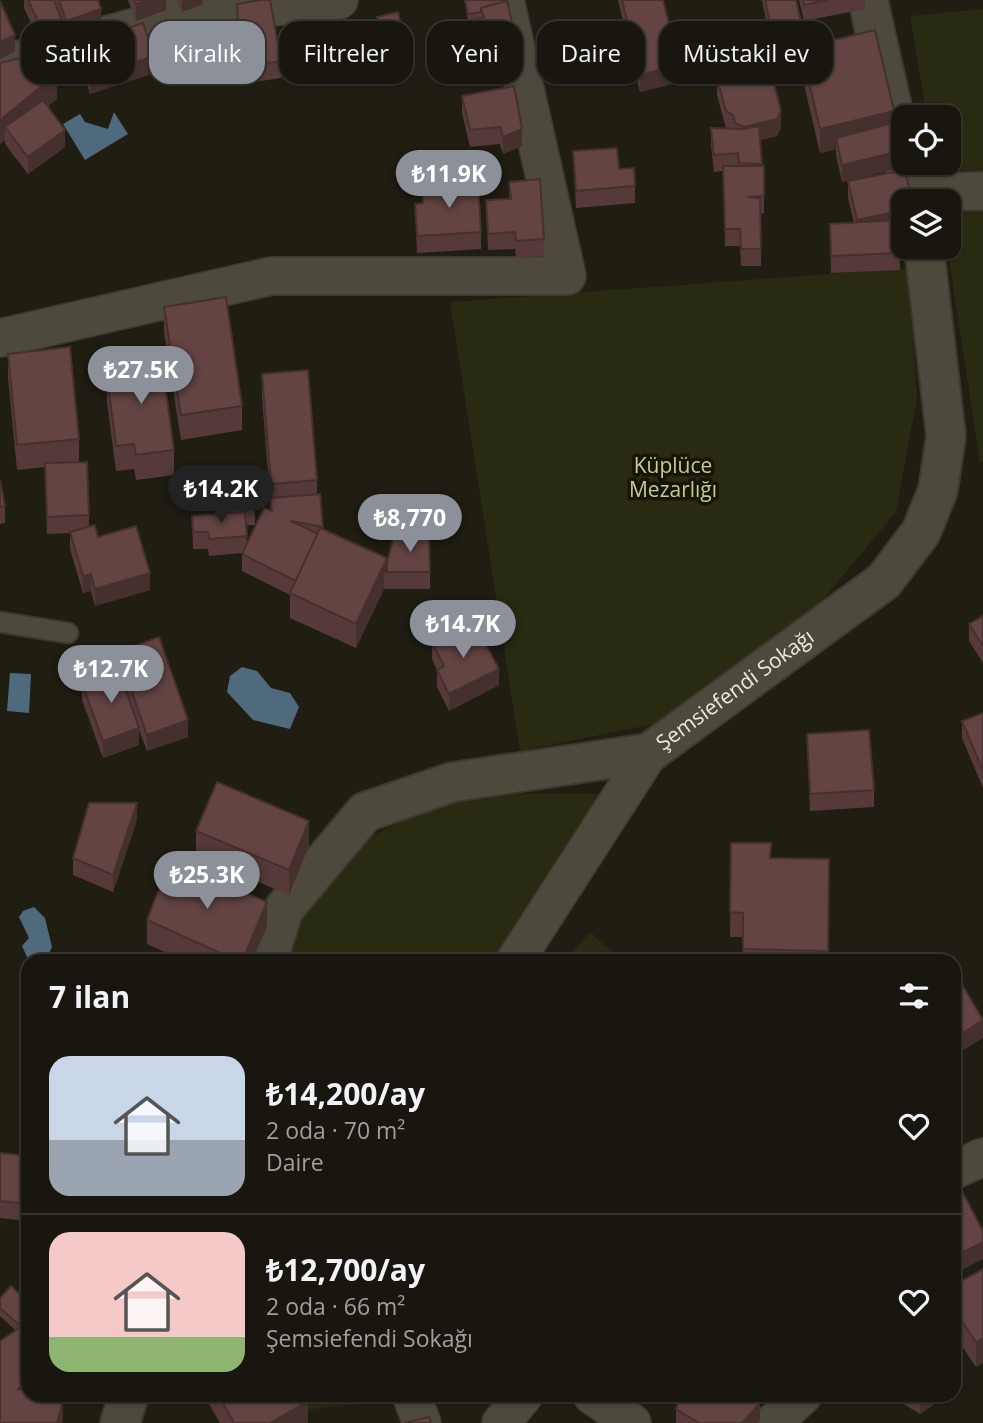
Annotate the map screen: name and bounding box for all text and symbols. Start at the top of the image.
chip: Satılık [21,21,135,84]
chip: Kiralık [149,21,265,84]
chip: Filtreler [279,21,413,84]
chip: Yeni [427,21,523,84]
chip: Daire [537,21,645,84]
chip: Müstakil ev [659,21,833,84]
map controls [891,105,961,259]
button: locate [891,105,961,175]
pin: ₺11.9K [392,150,506,210]
text: ₺11.9K [412,157,486,189]
button: layers [891,189,961,259]
pin: ₺27.5K [84,346,198,406]
text: ₺27.5K [104,353,178,385]
park label: Küplüce Mezarlığı [629,451,717,503]
pin: ₺14.2K [164,466,278,525]
text: ₺14.2K [184,472,258,504]
pin: ₺8,770 [353,494,467,554]
text: ₺8,770 [374,501,446,533]
pin: ₺14.7K [406,600,520,660]
text: ₺14.7K [426,607,500,639]
street label: Şemsiefendi Sokağı [650,622,819,756]
pin: ₺12.7K [54,646,168,705]
text: ₺12.7K [74,652,148,684]
pin: ₺25.3K [150,852,264,911]
text: ₺25.3K [170,858,244,890]
text: 7 ilan [49,976,130,1017]
icon: filters [895,977,933,1015]
text: ₺14,200/ay [266,1073,425,1114]
icon: home [105,1084,189,1168]
icon: heart [895,1107,933,1145]
text: 2 oda · 70 m² [266,1114,405,1146]
text: Daire [266,1146,324,1178]
text: ₺12,700/ay [266,1249,425,1290]
icon: home [105,1260,189,1344]
icon: heart [895,1283,933,1321]
text: 2 oda · 66 m² [266,1290,405,1322]
text: Şemsiefendi Sokağı [266,1322,473,1354]

